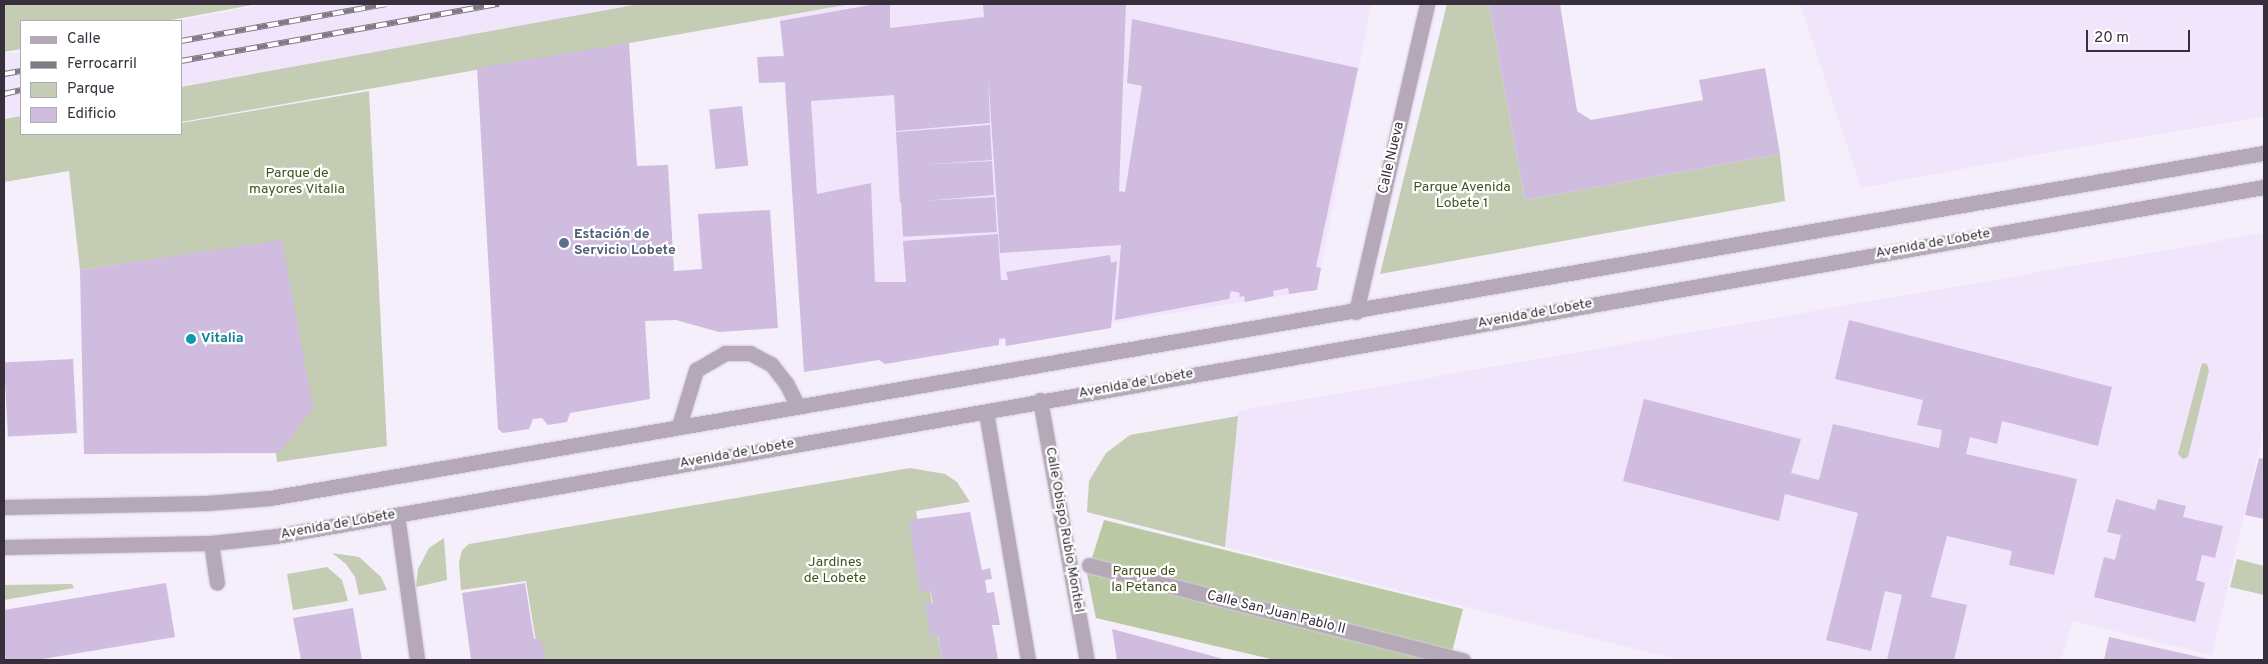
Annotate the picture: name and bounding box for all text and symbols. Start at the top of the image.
legend [20,20,182,135]
scale bar [2088,20,2192,52]
text: 20 m [2094,29,2129,48]
text: Calle [67,30,101,49]
text: Ferrocarril [67,55,137,74]
text: Parque [67,80,115,99]
text: Edificio [67,105,116,124]
street label: Calle Nueva [1376,120,1408,196]
park label: Parque de mayores Vitalia [249,166,345,198]
park label: Parque Avenida Lobete 1 [1413,180,1511,212]
street label: Avenida de Lobete [1874,226,1992,262]
place label: Estación de Servicio Lobete [574,227,676,260]
marker: Estación de Servicio Lobete [558,237,570,249]
street label: Avenida de Lobete [1476,296,1594,332]
place label: Vitalia [201,331,244,347]
marker: Vitalia [185,333,197,345]
street label: Avenida de Lobete [1077,366,1195,402]
street label: Avenida de Lobete [678,436,796,472]
street label: Calle Obispo Rubio Montiel [1041,446,1087,614]
street label: Avenida de Lobete [279,507,397,543]
park label: Jardines de Lobete [804,555,866,588]
park label: Parque de la Petanca [1111,564,1177,596]
street label: Calle San Juan Pablo II [1205,588,1347,638]

